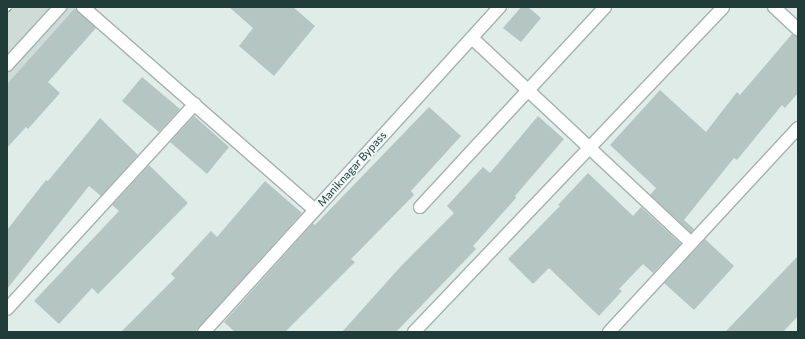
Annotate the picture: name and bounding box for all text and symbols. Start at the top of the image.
street label: Maniknagar Bypass [315,129,389,209]

